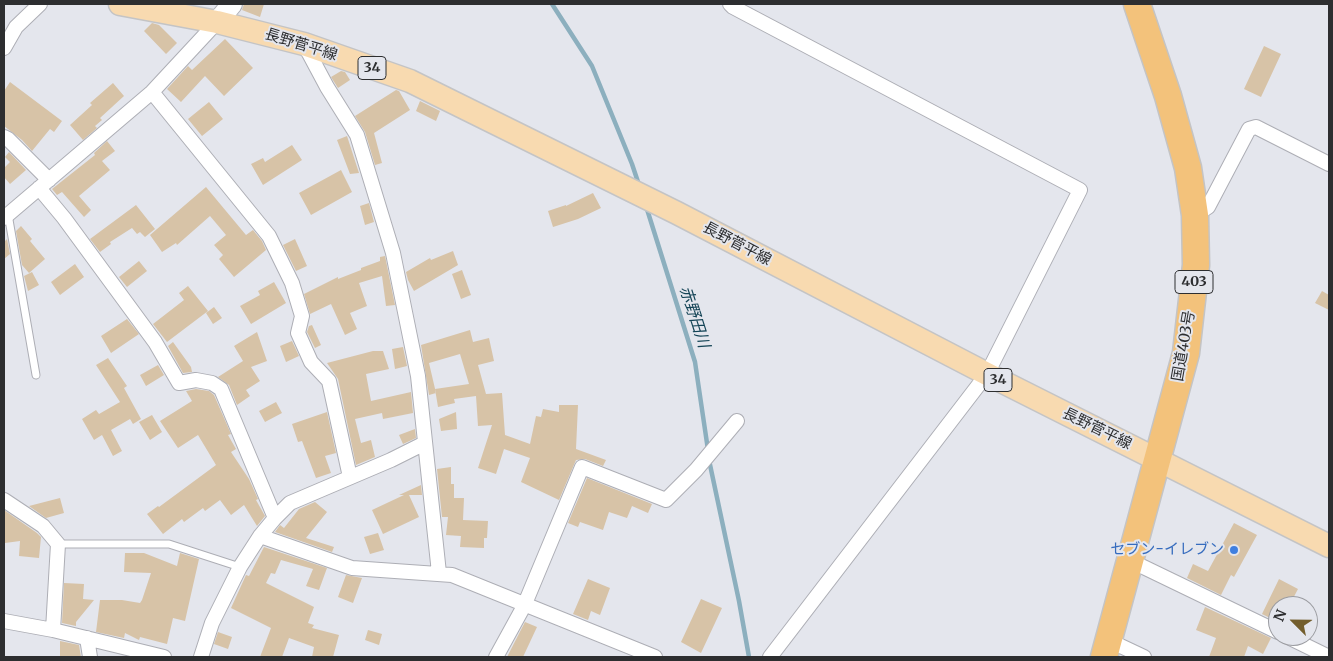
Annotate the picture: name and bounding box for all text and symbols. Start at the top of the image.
street label: 長野菅平線 [263,25,339,65]
road number: 34 [358,56,386,80]
street label: 長野菅平線 [700,218,774,270]
road number: 403 [1175,270,1213,294]
water label: 赤野田川 [675,284,713,350]
street label: 国道403号 [1169,309,1199,383]
road number: 34 [984,368,1012,392]
street label: 長野菅平線 [1059,404,1135,454]
place label: セブン-イレブン [1110,541,1224,559]
marker: セブン-イレブン [1228,544,1240,556]
north arrow [1268,596,1318,646]
text: N [1270,607,1291,624]

